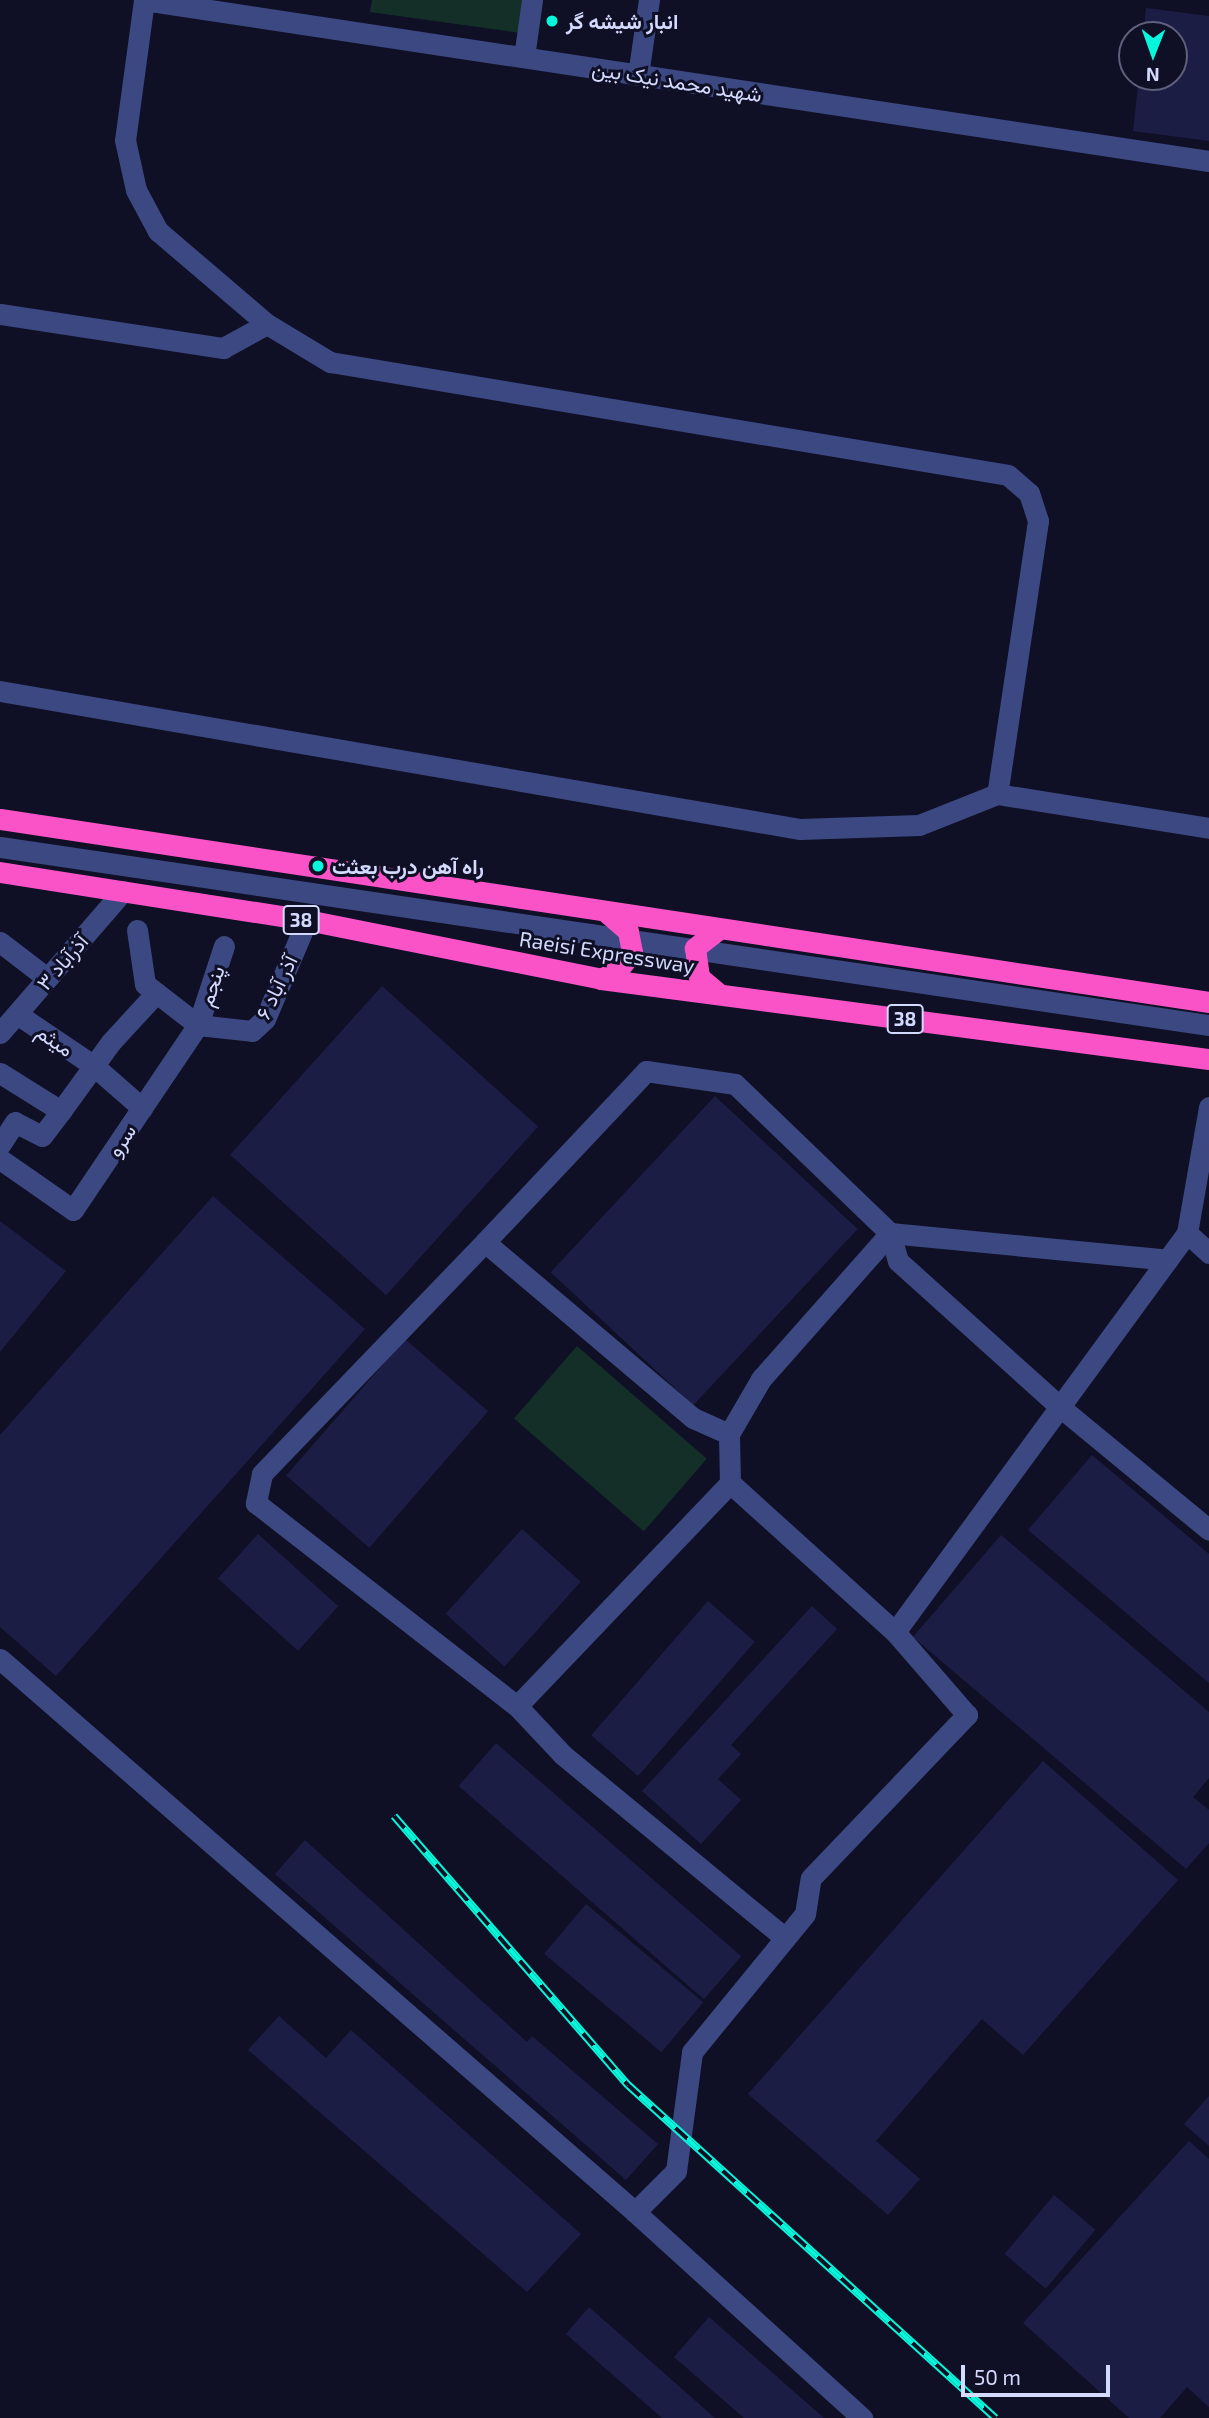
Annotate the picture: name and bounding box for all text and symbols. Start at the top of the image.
place label: انبار شیشه گر [566,8,678,34]
marker: انبار شیشه گر [544,13,560,29]
north arrow [1118,21,1188,91]
street label: شهید محمد نیک بین [590,55,764,107]
text: N [1146,64,1160,87]
place label: راه آهن درب بعثت [332,853,484,879]
marker: راه آهن درب بعثت [310,858,326,874]
road number: 38 [282,904,320,936]
street label: Raeisi Expressway [518,926,696,978]
street label: ۳ آذرآباد [31,929,93,995]
street label: آذر آباد ۶ [250,951,302,1023]
street label: پنجم [193,962,229,1010]
road number: 38 [886,1004,924,1035]
street label: میثم [32,1018,78,1062]
street label: سرو [101,1119,141,1161]
scale bar [964,2352,1113,2396]
text: 50 m [974,2364,1021,2389]

